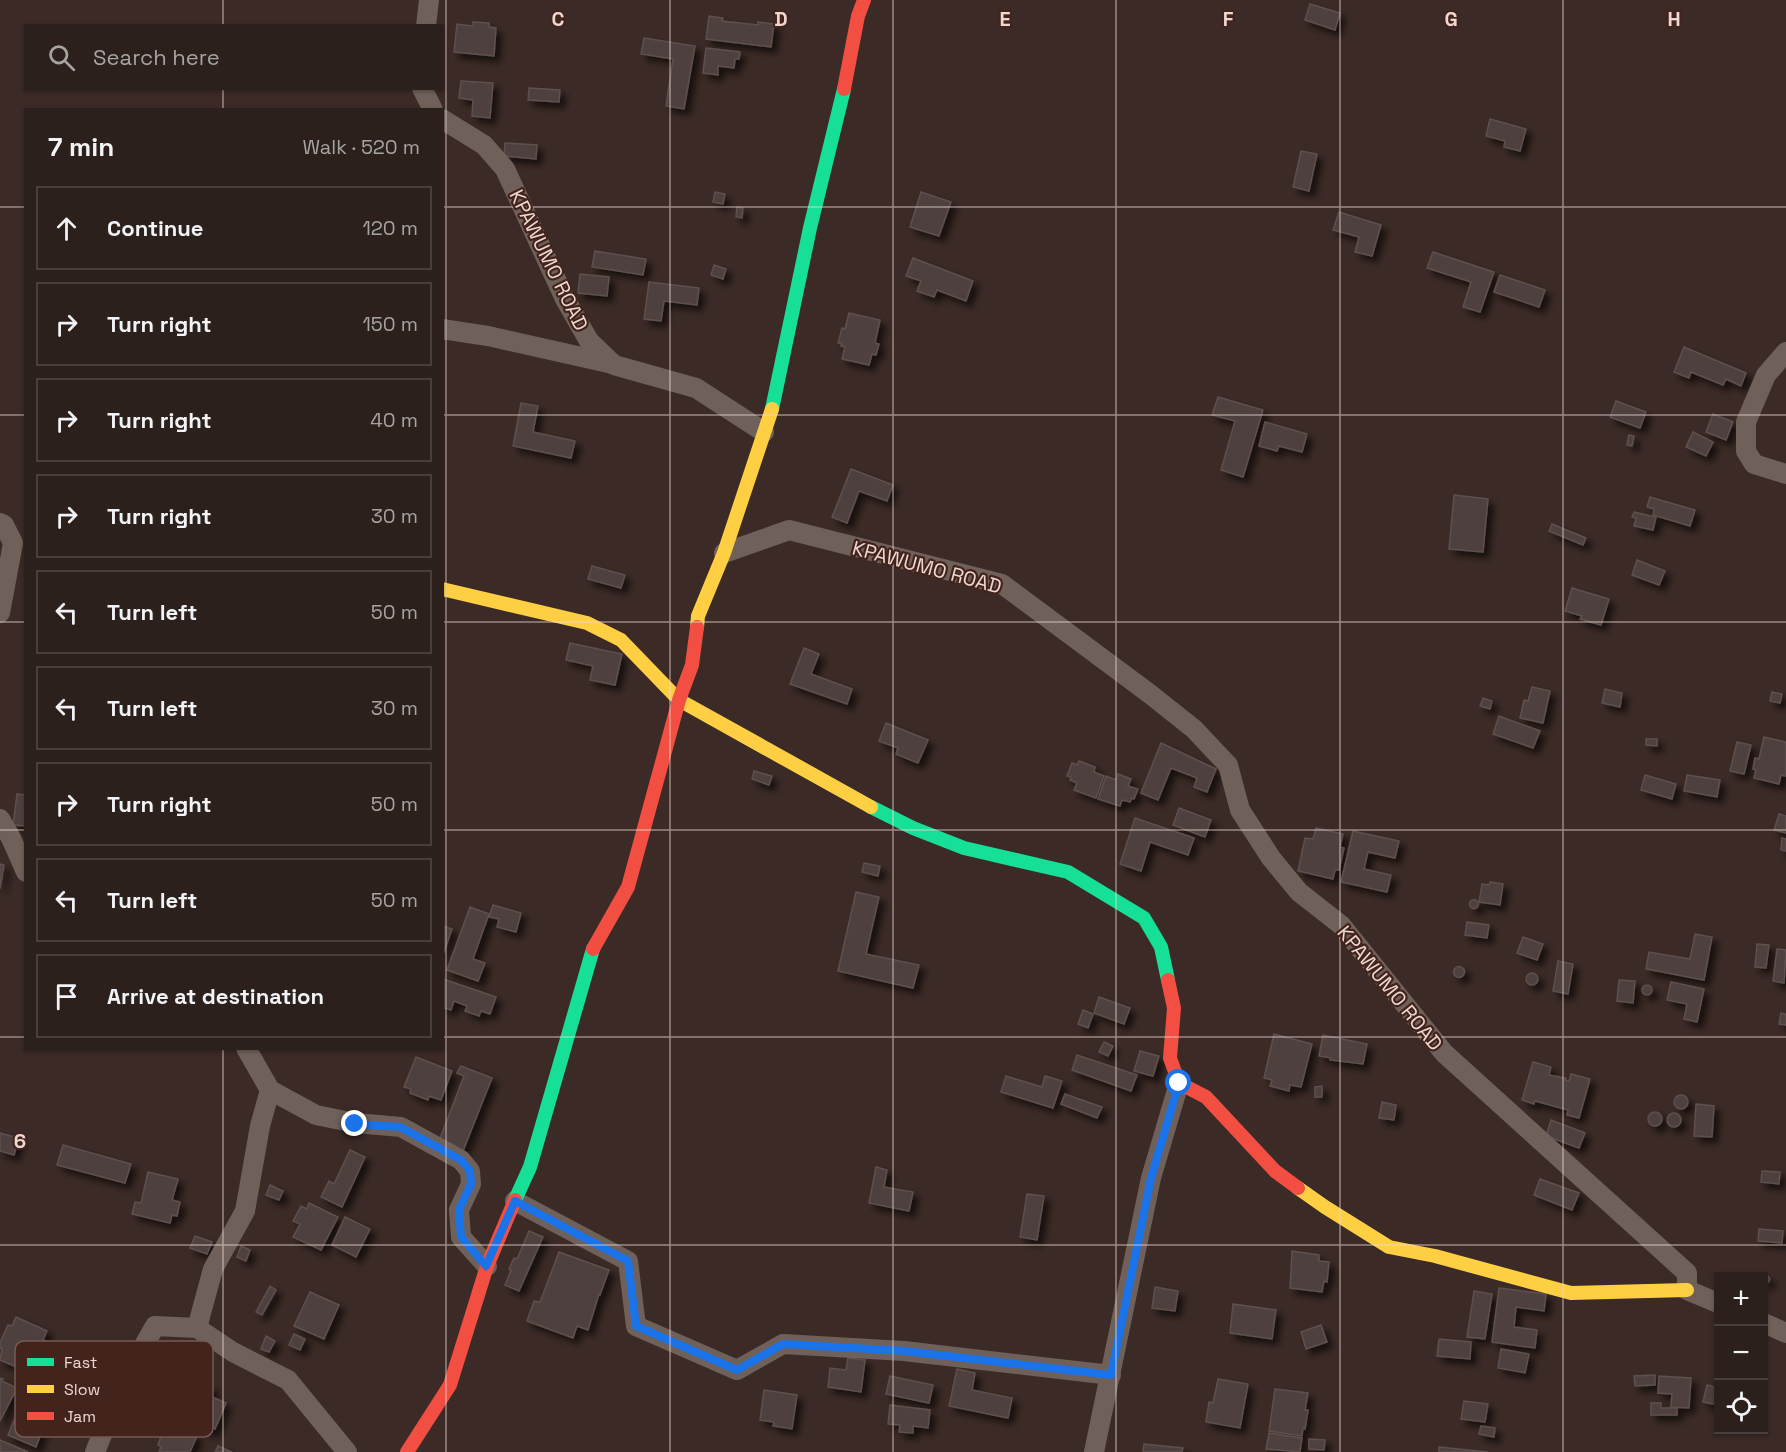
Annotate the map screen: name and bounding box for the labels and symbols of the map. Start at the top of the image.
text: C [552,6,565,32]
text: D [774,6,788,32]
text: E [999,6,1011,32]
text: F [1223,6,1234,32]
text: G [1444,6,1458,32]
text: H [1667,6,1681,32]
street label: KPAWUMO ROAD [504,185,594,335]
street label: KPAWUMO ROAD [850,535,1004,599]
street label: KPAWUMO ROAD [1332,920,1448,1056]
route start [1165,1069,1191,1095]
route end [341,1110,367,1136]
text: 6 [14,1128,26,1154]
legend [15,1341,213,1437]
text: Fast [64,1352,97,1373]
text: Slow [64,1379,100,1400]
text: Jam [64,1406,96,1427]

